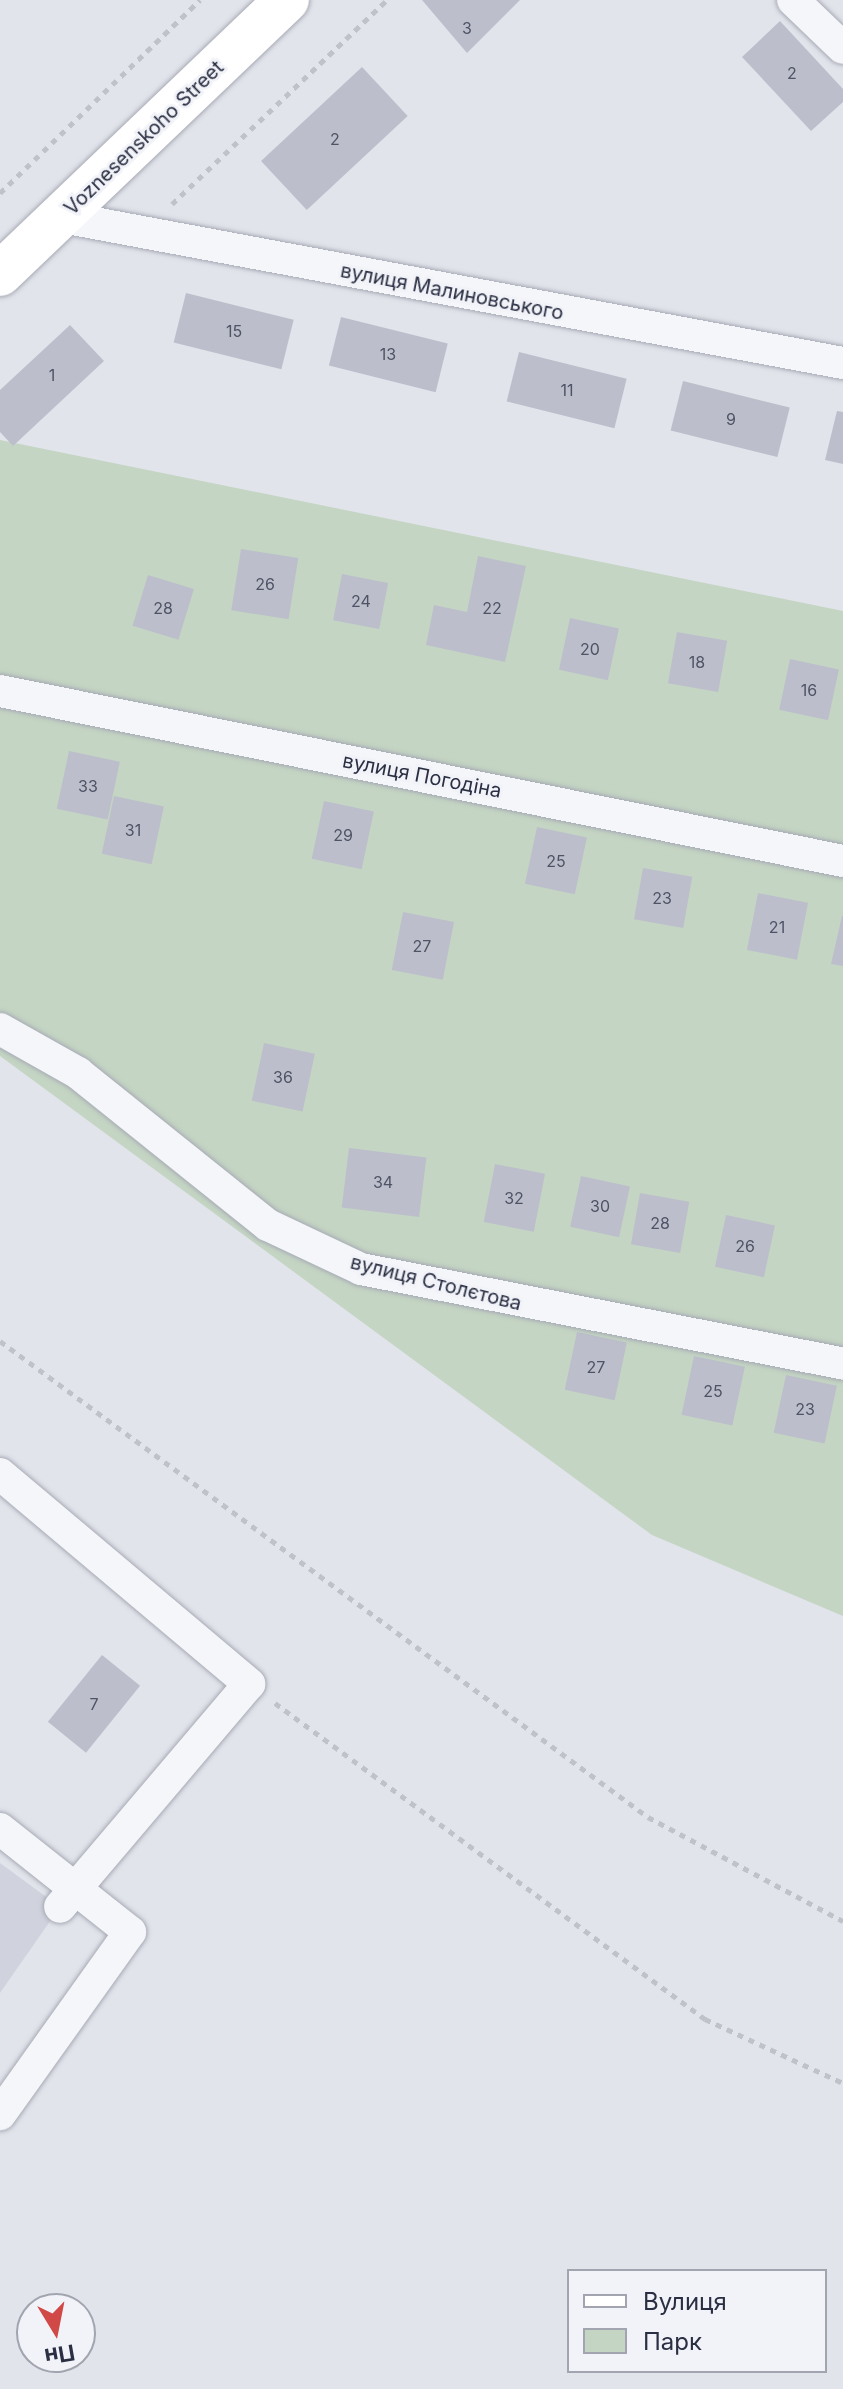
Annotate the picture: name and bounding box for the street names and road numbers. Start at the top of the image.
street label: Voznesenskoho Street [59,56,229,220]
street label: вулиця Малиновського [338,259,566,325]
street label: вулиця Погодіна [341,749,503,803]
street label: вулиця Столєтова [348,1250,524,1316]

